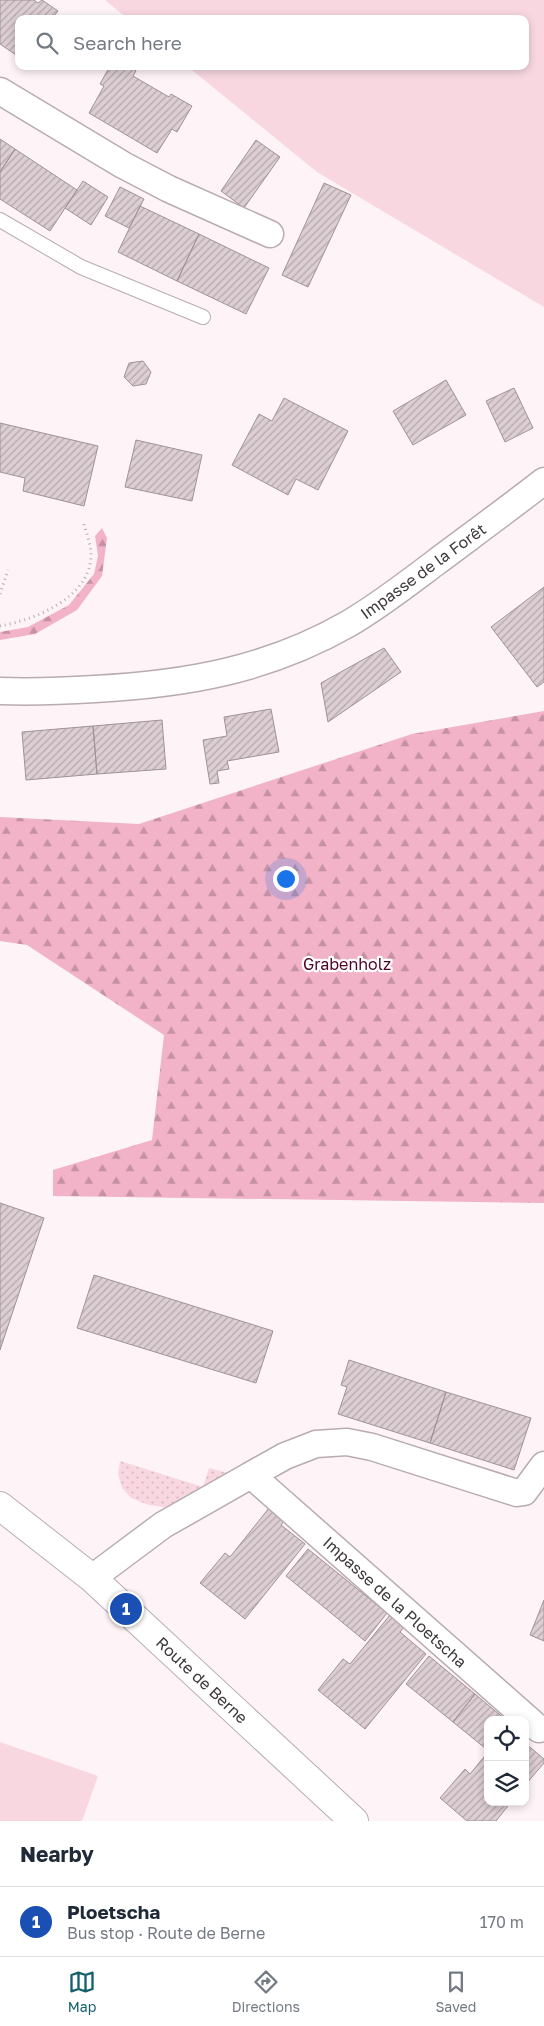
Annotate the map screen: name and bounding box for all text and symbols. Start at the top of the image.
search box [15,15,529,70]
icon: search [33,29,61,57]
text: Search here [73,31,182,54]
street label: Impasse de la Forêt [356,519,490,623]
your location [273,866,299,892]
park label: Grabenholz [303,954,391,974]
street label: Impasse de la Ploetscha [319,1532,471,1672]
pin: 1 [110,1590,142,1628]
street label: Route de Berne [152,1632,252,1728]
map controls [484,1716,529,1806]
button: locate [484,1716,529,1761]
button: layers [484,1761,529,1806]
text: Nearby [20,1841,94,1867]
text: Ploetscha [67,1900,160,1923]
text: 1 [32,1912,40,1932]
text: 170 m [480,1912,524,1932]
text: Bus stop · Route de Berne [67,1923,265,1943]
tab: Map [68,1968,96,2015]
tab: Directions [232,1968,300,2015]
tab: Saved [435,1968,476,2015]

